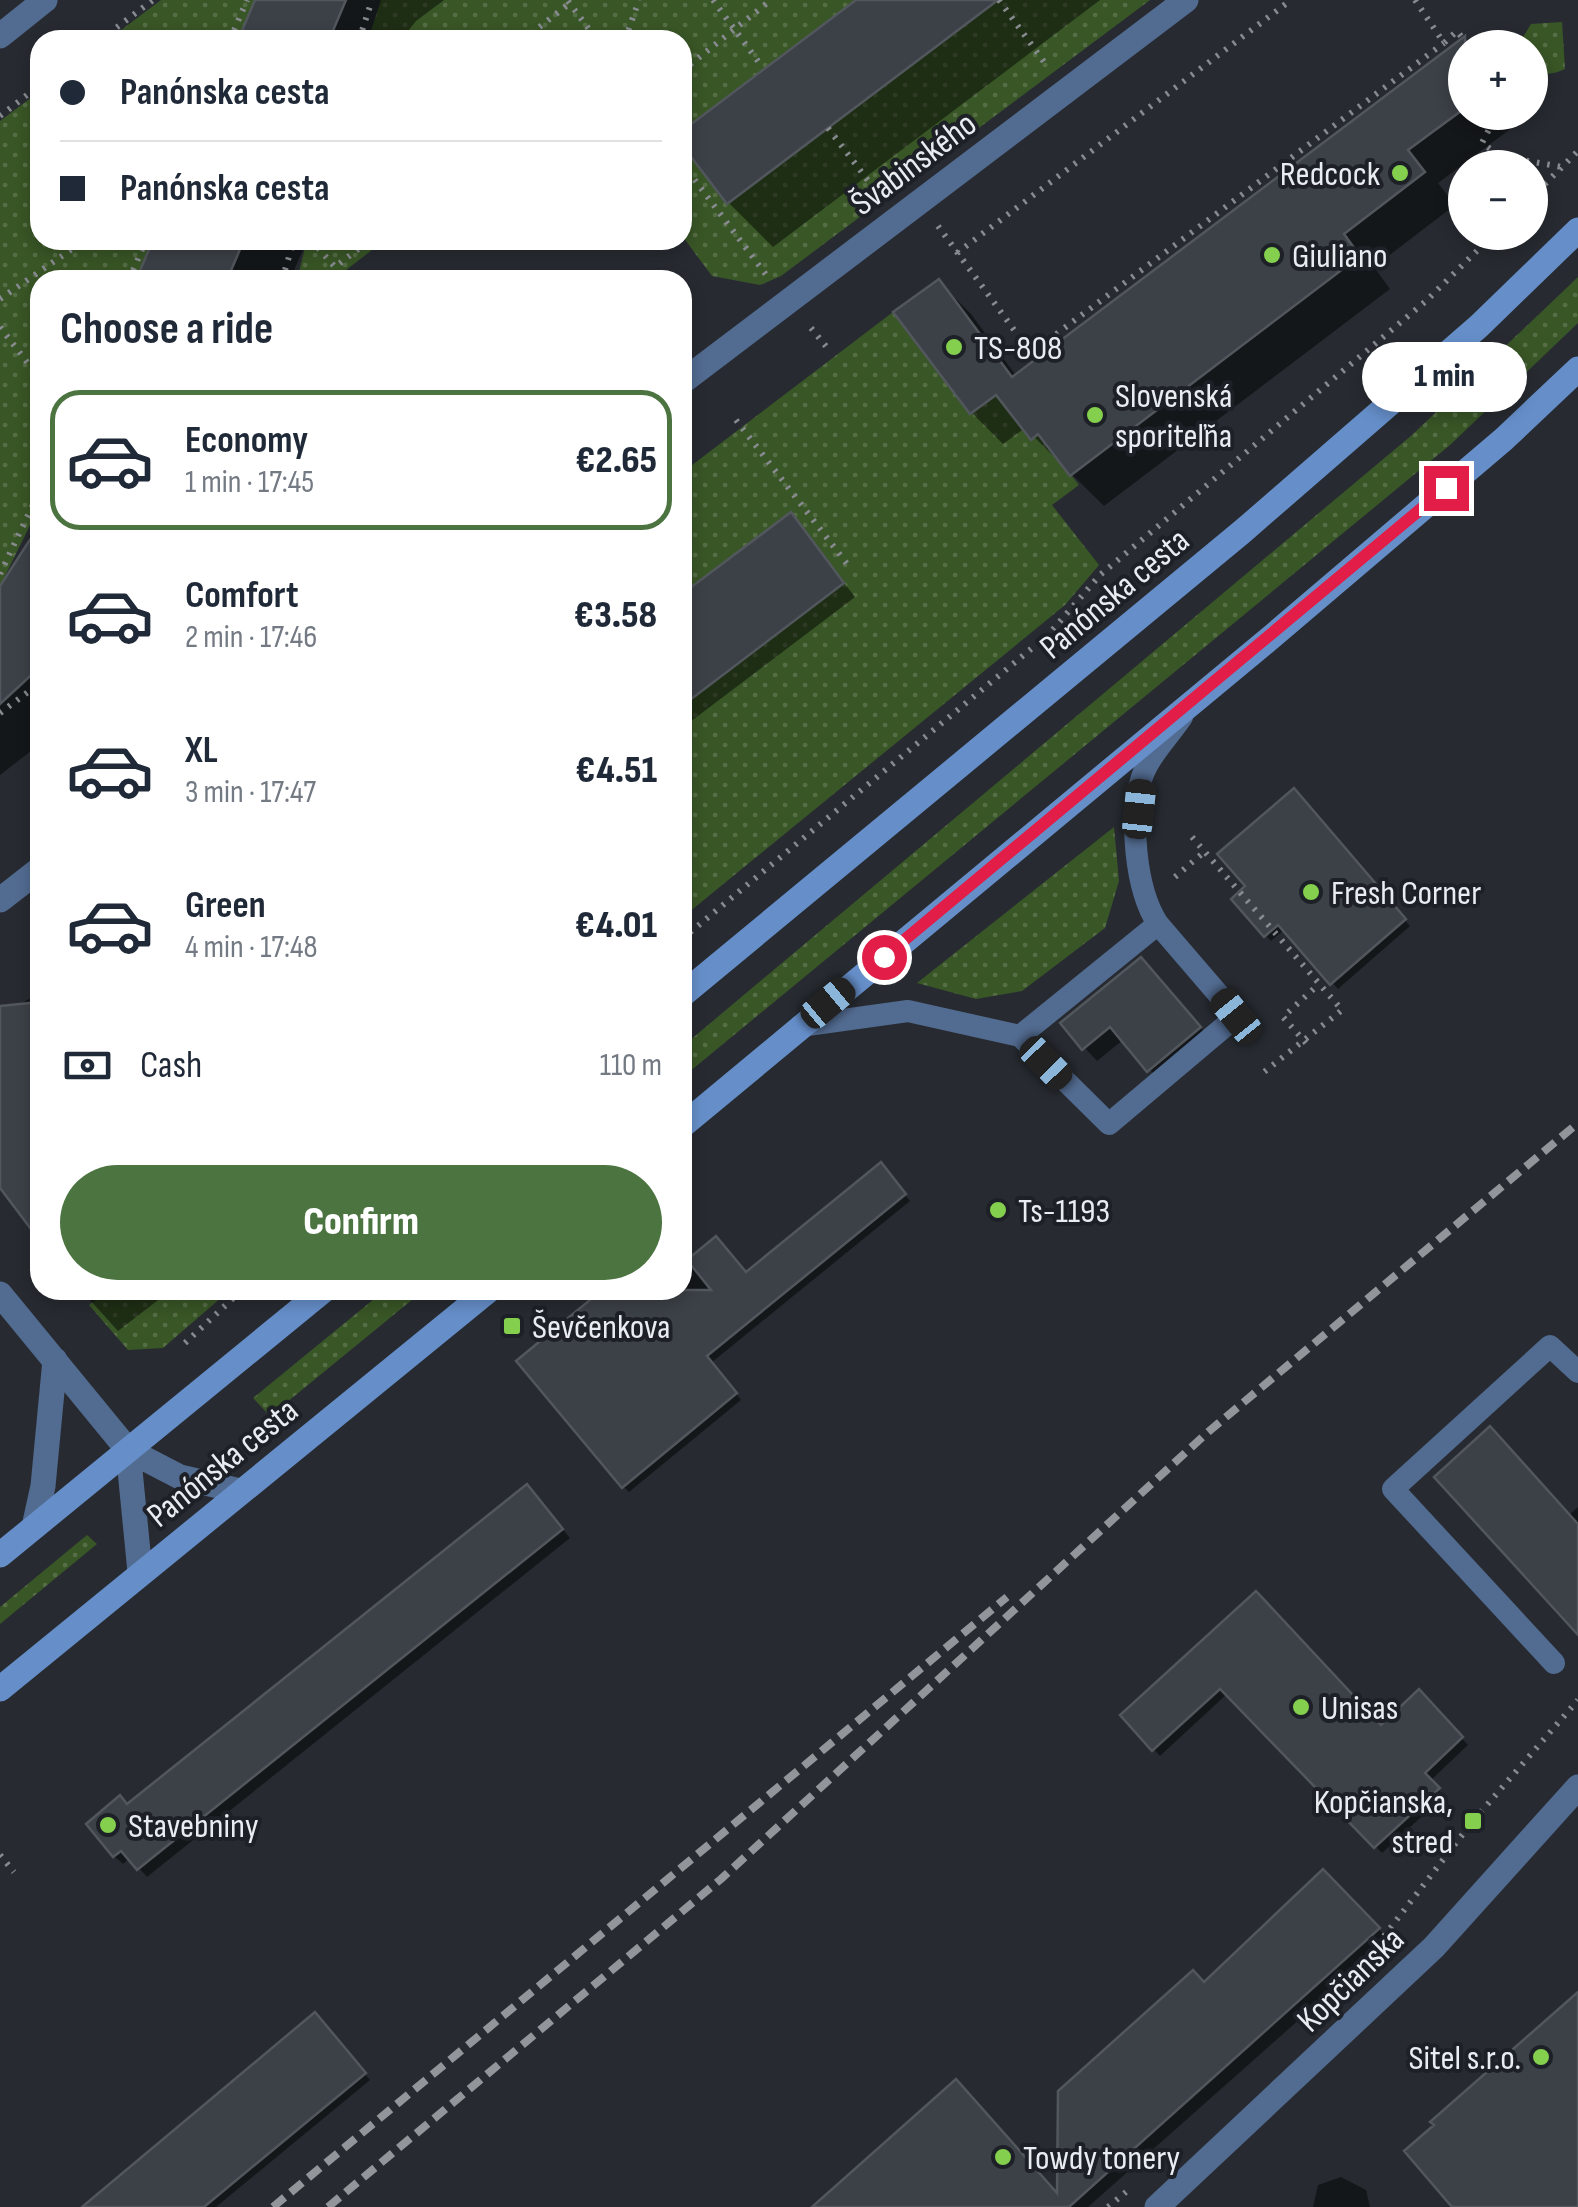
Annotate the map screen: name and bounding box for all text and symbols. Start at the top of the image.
map controls [1448,30,1548,250]
button: + [1448,30,1548,130]
text: Panónska cesta [120,70,329,115]
street label: Švabinského [843,103,985,225]
button: − [1448,150,1548,250]
place label: Redcock [1280,153,1381,196]
marker: Redcock [1389,162,1411,184]
text: Panónska cesta [120,166,329,211]
place label: Giuliano [1292,235,1387,278]
marker: Giuliano [1261,244,1283,266]
text: Choose a ride [60,302,273,357]
place label: TS-808 [974,327,1062,370]
marker: TS-808 [943,336,965,358]
callout: 1 min [1364,343,1528,413]
text: 1 min [1414,357,1475,396]
place label: Slovenská sporiteľňa [1115,375,1232,458]
marker: Slovenská sporiteľňa [1084,404,1106,426]
icon: car [65,415,155,505]
text: Economy [185,418,308,463]
text: €2.65 [575,438,657,483]
text: 1 min · 17:45 [185,463,314,502]
route end [1424,466,1469,511]
street label: Panónska cesta [1032,519,1198,669]
icon: car [65,570,155,660]
text: Comfort [185,573,299,618]
text: €3.58 [574,593,657,638]
text: 2 min · 17:46 [185,618,317,657]
icon: car [65,725,155,815]
text: XL [185,728,218,773]
text: €4.51 [576,748,657,793]
text: 3 min · 17:47 [185,773,316,812]
car [1121,778,1157,840]
place label: Fresh Corner [1331,872,1481,915]
icon: car [65,880,155,970]
marker: Fresh Corner [1300,881,1322,903]
text: Green [185,883,266,928]
text: €4.01 [575,903,657,948]
text: 4 min · 17:48 [185,928,317,967]
route start [862,935,907,980]
car [795,972,861,1034]
car [1205,983,1267,1049]
car [1014,1031,1078,1095]
icon: cash [60,1038,115,1093]
text: Cash [140,1043,202,1088]
text: 110 m [600,1046,662,1085]
button: Confirm [60,1165,662,1280]
place label: Ts-1193 [1018,1190,1110,1233]
marker: Ts-1193 [987,1199,1009,1221]
place label: Ševčenkova [532,1306,671,1349]
marker: Ševčenkova [501,1315,523,1337]
street label: Panónska cesta [139,1389,307,1537]
place label: Unisas [1321,1687,1398,1730]
marker: Unisas [1290,1696,1312,1718]
place label: Kopčianska, stred [1314,1781,1453,1864]
place label: Stavebniny [128,1805,258,1848]
marker: Kopčianska, stred [1462,1810,1484,1832]
marker: Stavebniny [97,1814,119,1836]
street label: Kopčianska [1288,1919,1414,2042]
place label: Sitel s.r.o. [1409,2037,1521,2080]
marker: Sitel s.r.o. [1530,2046,1552,2068]
place label: Towdy tonery [1023,2137,1180,2180]
marker: Towdy tonery [992,2146,1014,2168]

